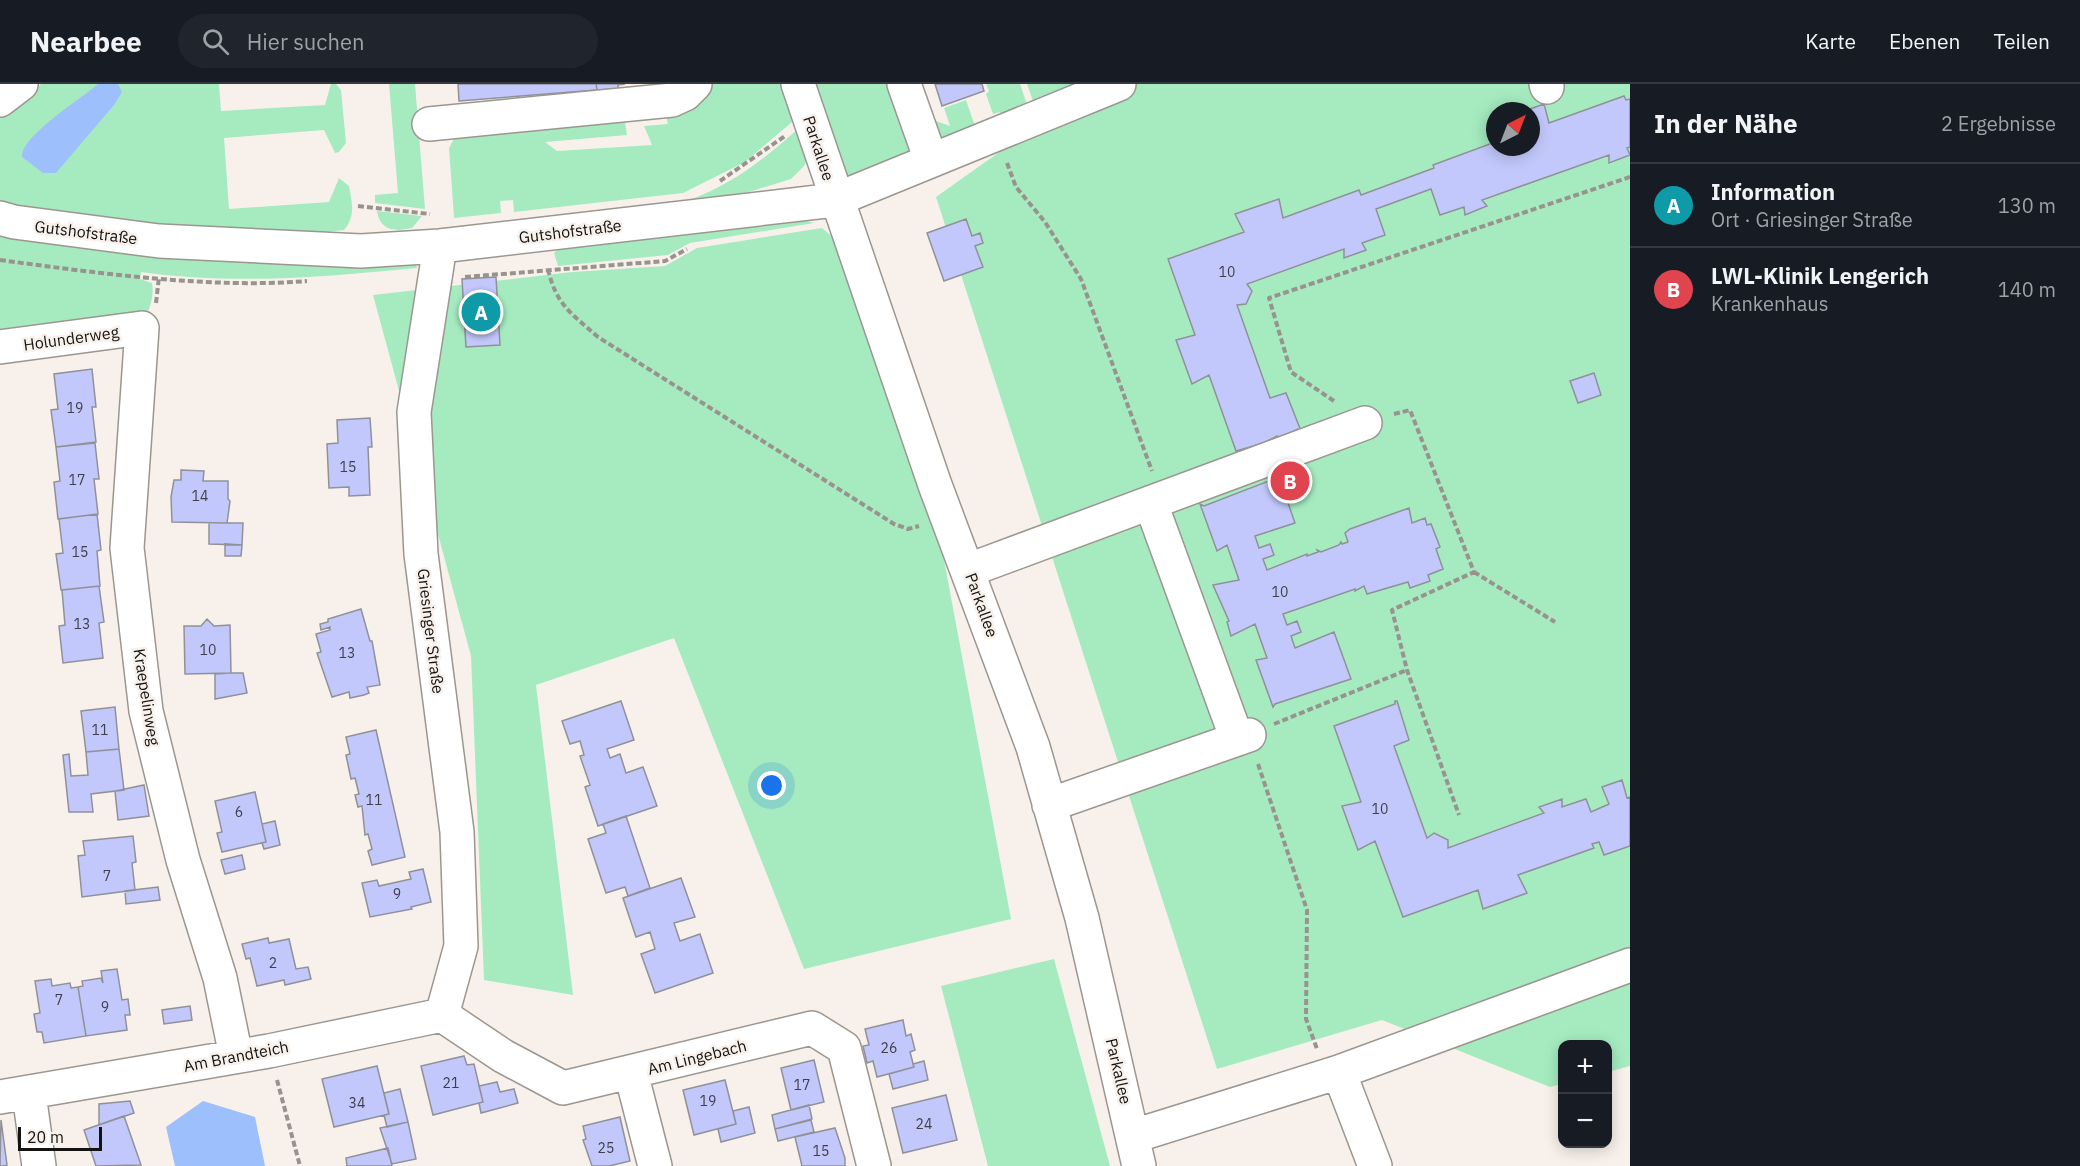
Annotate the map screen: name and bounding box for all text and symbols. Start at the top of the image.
search box [178,14,598,68]
text: Nearbee [30,23,142,60]
icon: search [199,25,232,58]
text: Hier suchen [247,27,365,56]
text: Karte [1805,27,1856,55]
text: Ebenen [1889,27,1960,55]
text: Teilen [1993,27,2050,55]
north arrow [1486,102,1540,156]
text: In der Nähe [1654,106,1798,140]
text: 2 Ergebnisse [1941,110,2056,137]
street label: Parkallee [799,113,839,183]
text: Information [1711,177,1835,206]
text: A [1667,192,1680,219]
text: 130 m [1998,192,2056,219]
text: Ort · Griesinger Straße [1711,206,1913,233]
street label: Gutshofstraße [517,215,623,247]
street label: Gutshofstraße [33,216,139,248]
text: LWL-Klinik Lengerich [1711,261,1929,290]
house number: 10 [1219,263,1235,281]
text: B [1667,276,1680,303]
text: 140 m [1998,276,2056,303]
pin: A [462,290,500,334]
text: Krankenhaus [1711,290,1828,317]
street label: Holunderweg [22,321,121,355]
house number: 19 [67,399,83,417]
house number: 15 [340,458,356,476]
pin: B [1270,458,1310,504]
house number: 17 [69,471,85,489]
house number: 14 [192,487,208,505]
house number: 15 [72,543,88,561]
street label: Griesinger Straße [413,567,449,695]
street label: Parkallee [961,570,1003,640]
house number: 10 [1272,583,1288,601]
house number: 13 [74,615,90,633]
house number: 10 [200,641,216,659]
house number: 13 [339,644,355,662]
street label: Kraepelinweg [129,647,165,747]
house number: 11 [92,721,108,739]
your location [757,771,786,800]
house number: 11 [366,791,382,809]
house number: 10 [1372,800,1388,818]
house number: 6 [235,803,243,821]
house number: 7 [103,867,111,885]
house number: 9 [393,885,401,903]
house number: 2 [269,954,277,972]
house number: 7 [55,991,63,1009]
house number: 9 [101,998,109,1016]
street label: Am Lingebach [645,1035,749,1079]
street label: Am Brandteich [182,1036,290,1076]
street label: Parkallee [1102,1036,1136,1106]
house number: 26 [881,1039,897,1057]
map controls [1558,1040,1612,1148]
button: + [1558,1040,1612,1094]
house number: 21 [443,1074,459,1092]
house number: 17 [794,1076,810,1094]
house number: 19 [700,1092,716,1110]
house number: 34 [349,1094,365,1112]
button: − [1558,1094,1612,1148]
house number: 24 [916,1115,932,1133]
scale bar [18,1124,102,1152]
text: 20 m [27,1127,64,1147]
house number: 25 [598,1139,614,1157]
house number: 15 [813,1142,829,1160]

